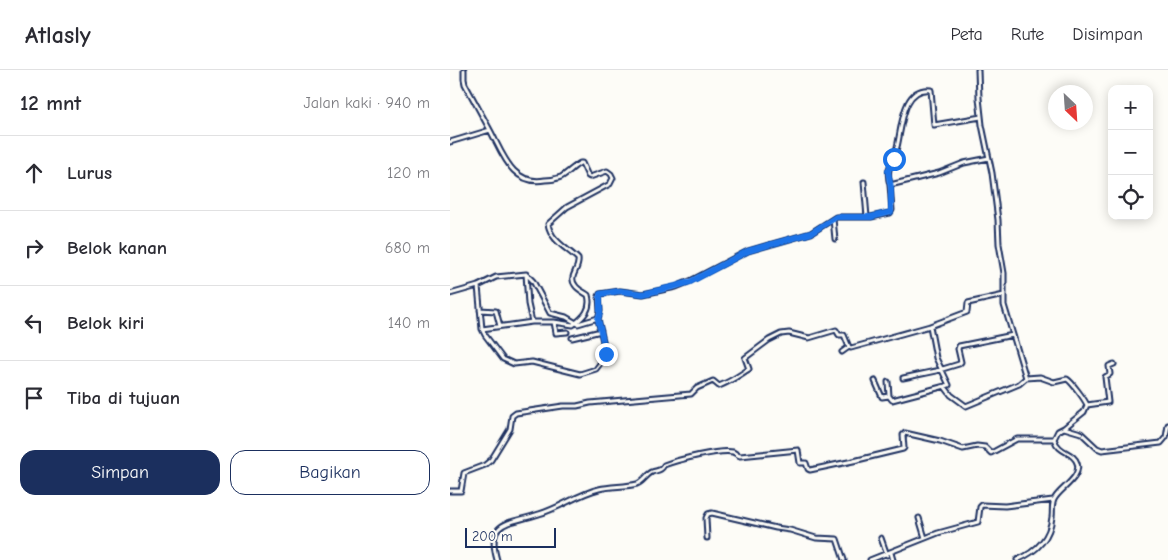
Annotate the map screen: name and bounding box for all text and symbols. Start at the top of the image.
text: Atlasly [25,21,91,49]
text: Peta [950,24,983,45]
text: Rute [1011,24,1044,45]
text: Disimpan [1072,24,1143,45]
north arrow [1048,85,1093,130]
map controls [1108,85,1153,220]
button: + [1108,85,1153,130]
text: 12 mnt [20,91,81,115]
text: Jalan kaki · 940 m [303,94,430,112]
button: − [1108,130,1153,175]
route start [883,148,906,171]
icon: ahead [20,159,48,187]
text: Lurus [67,162,112,184]
text: 120 m [387,164,430,182]
button: locate [1108,175,1153,220]
icon: right [20,234,48,262]
text: Belok kanan [67,237,167,259]
text: 680 m [385,239,430,257]
icon: left [20,309,48,337]
text: Belok kiri [67,312,144,334]
text: 140 m [388,314,430,332]
route end [595,343,618,366]
icon: arrive [20,384,48,412]
text: Tiba di tujuan [67,387,180,409]
button: Simpan [20,450,220,495]
button: Bagikan [230,450,430,495]
scale bar [465,525,556,548]
text: 200 m [472,528,513,545]

